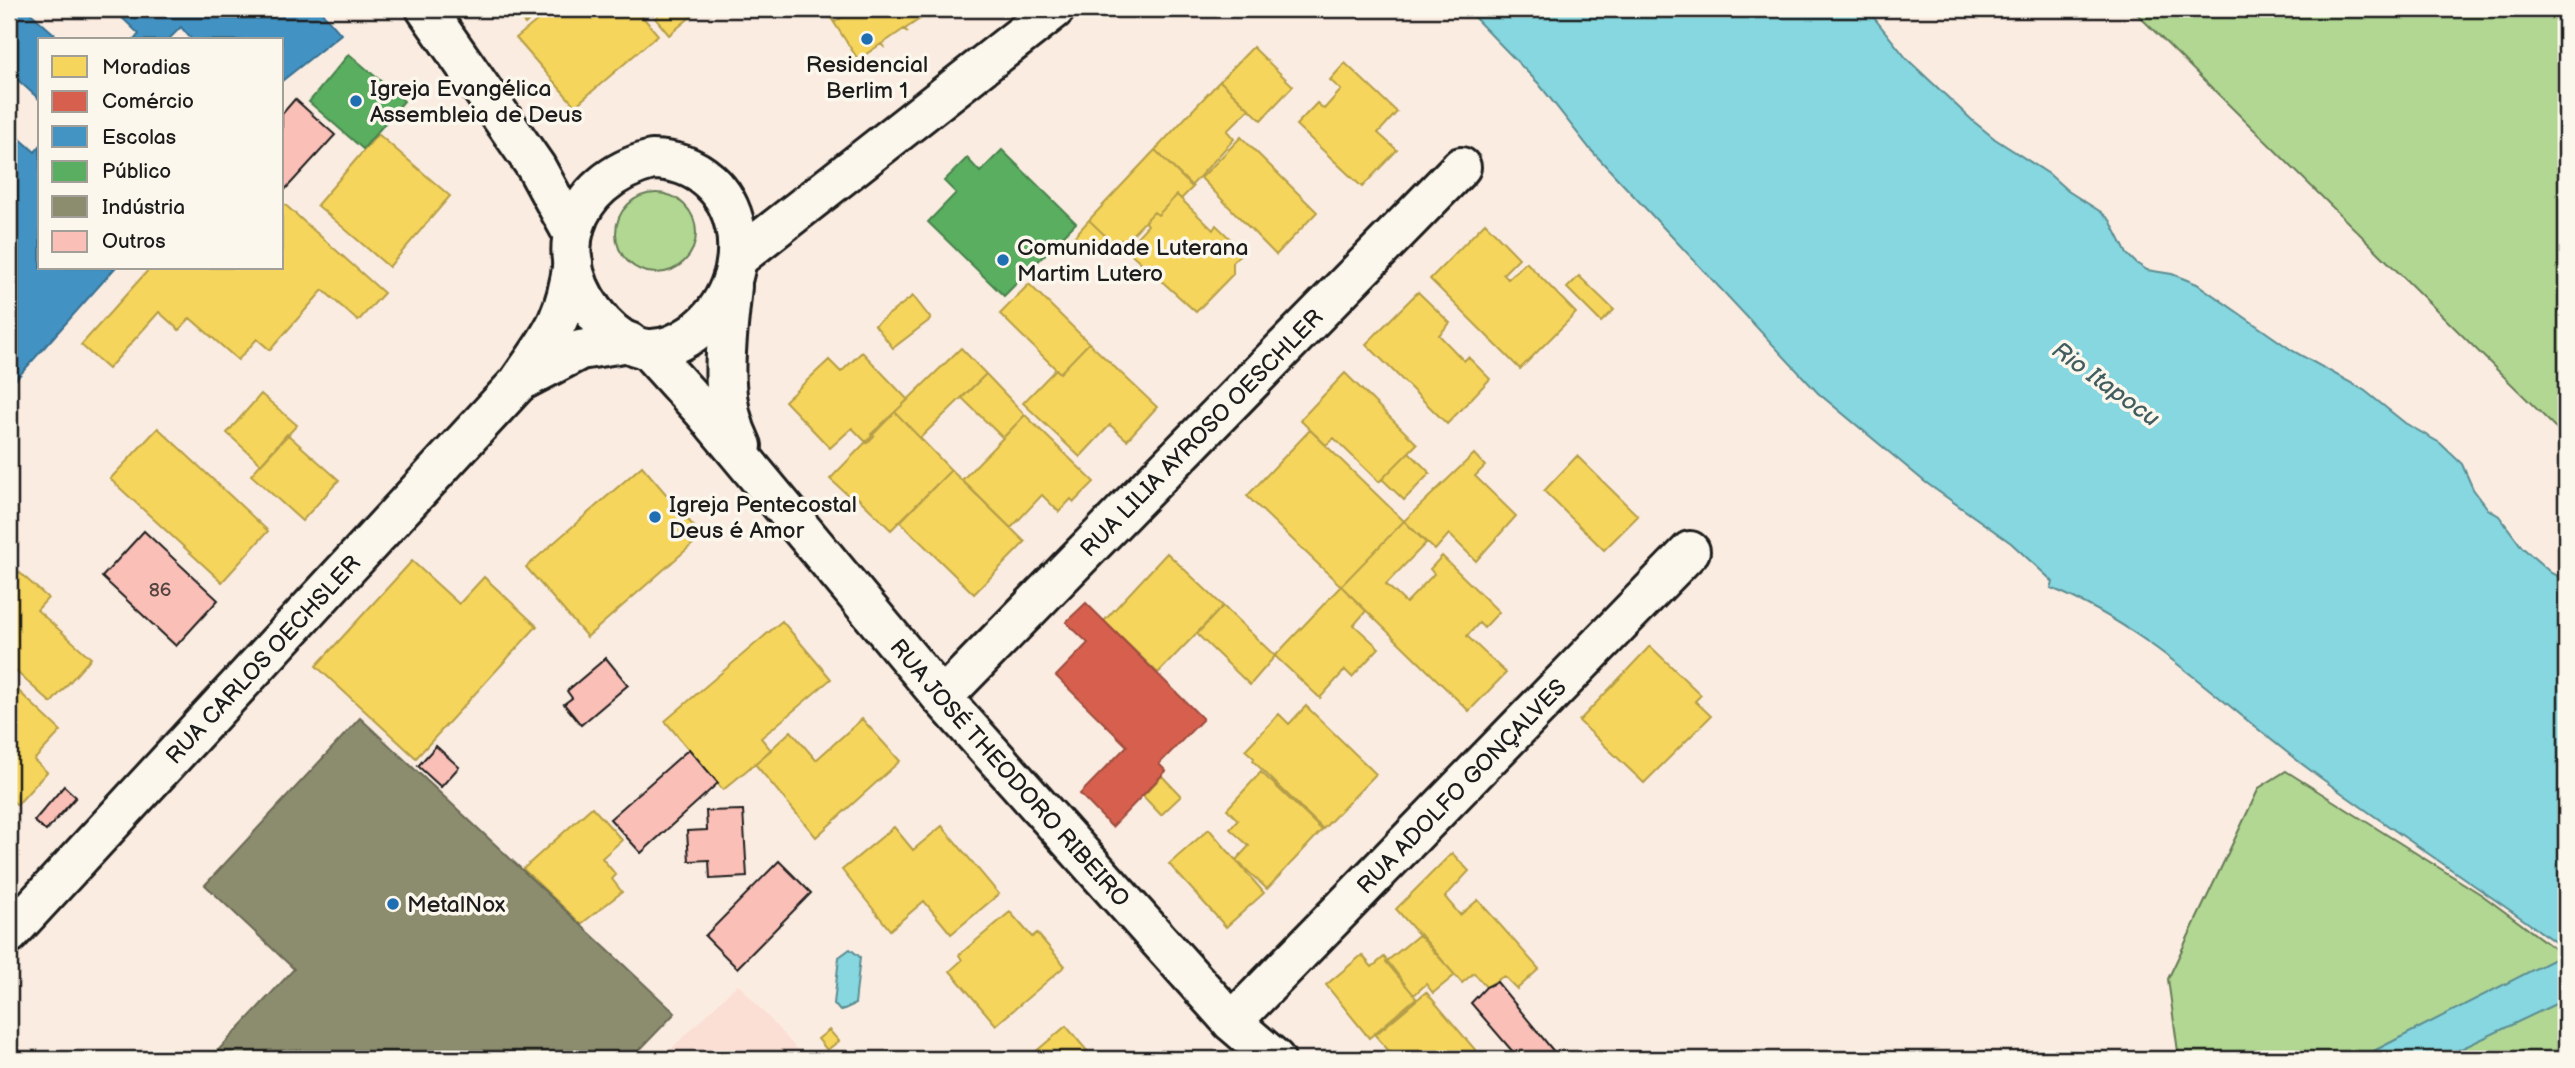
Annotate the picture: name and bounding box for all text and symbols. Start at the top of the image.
marker: Residencial Berlim 1 [859,31,875,47]
legend [38,38,284,270]
place label: Residencial Berlim 1 [806,51,928,105]
text: Moradias [102,55,190,80]
place label: Igreja Evangélica Assembleia de Deus [370,75,582,129]
text: Comércio [102,89,194,114]
marker: Igreja Evangélica Assembleia de Deus [348,93,364,109]
text: Escolas [102,125,176,150]
text: Público [102,159,171,184]
text: Indústria [102,195,185,220]
text: Outros [102,229,166,254]
place label: Comunidade Luterana Martim Lutero [1017,234,1249,288]
marker: Comunidade Luterana Martim Lutero [995,252,1011,268]
street label: RUA LILIA AYROSO OESCHLER [1075,304,1329,563]
water label: Rio Itapocu [2046,336,2165,433]
place label: Igreja Pentecostal Deus é Amor [669,491,857,545]
marker: Igreja Pentecostal Deus é Amor [647,509,663,525]
street label: RUA CARLOS OECHSLER [160,550,367,770]
house number: 86 [149,579,171,602]
street label: RUA JOSÉ THEODORO RIBEIRO [884,634,1135,913]
street label: RUA ADOLFO GONÇALVES [1351,674,1573,900]
place label: MetalNox [407,891,506,919]
marker: MetalNox [385,896,401,912]

